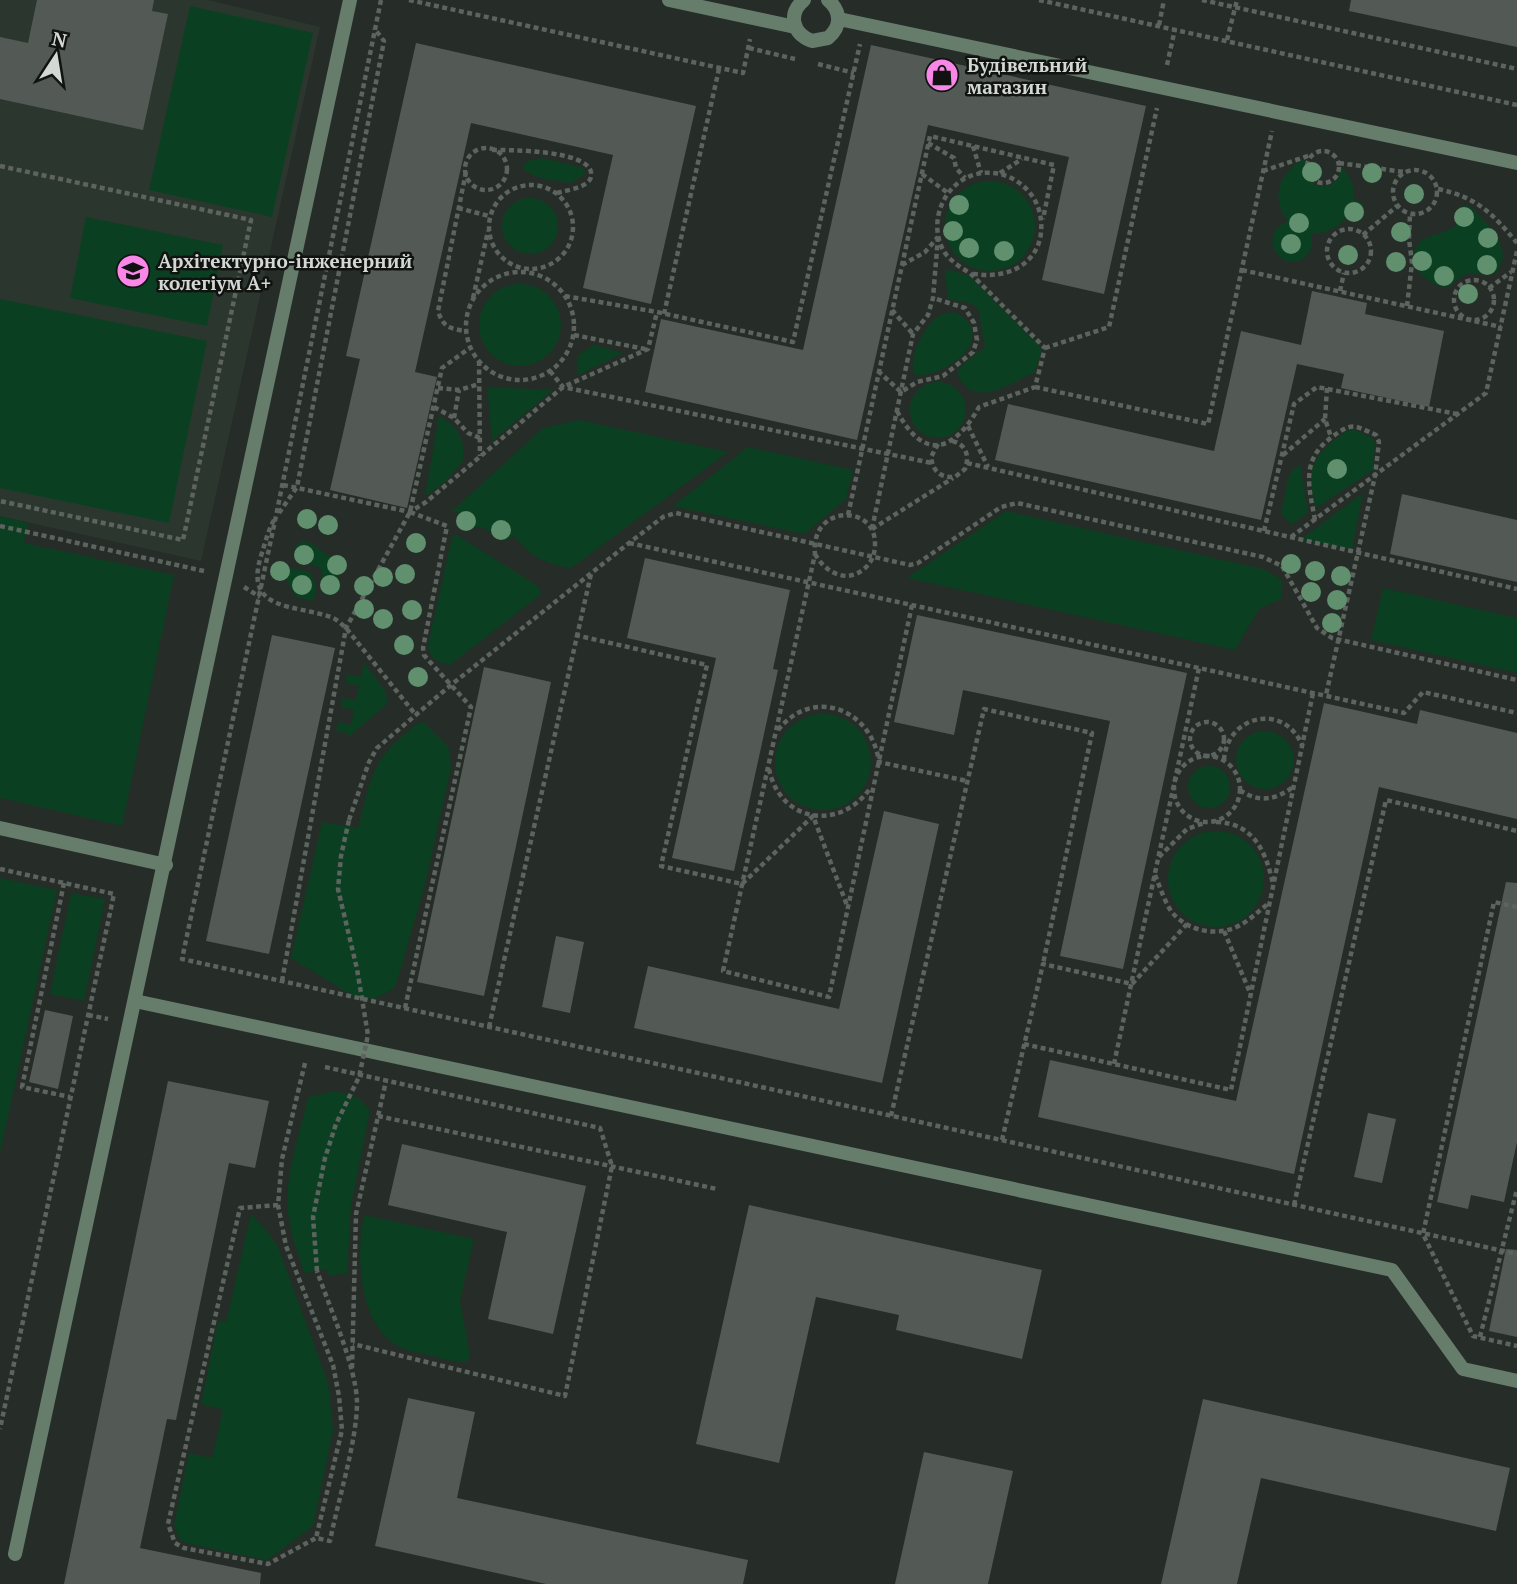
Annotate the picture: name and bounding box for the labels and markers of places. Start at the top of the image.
place label: Будівельний магазин [967,52,1087,99]
shop icon: Будівельний магазин [923,56,961,94]
place label: Архітектурно-інженерний колегіум А+ [158,248,412,295]
school or university icon: Архітектурно-інженерний колегіум А+ [114,252,152,290]

